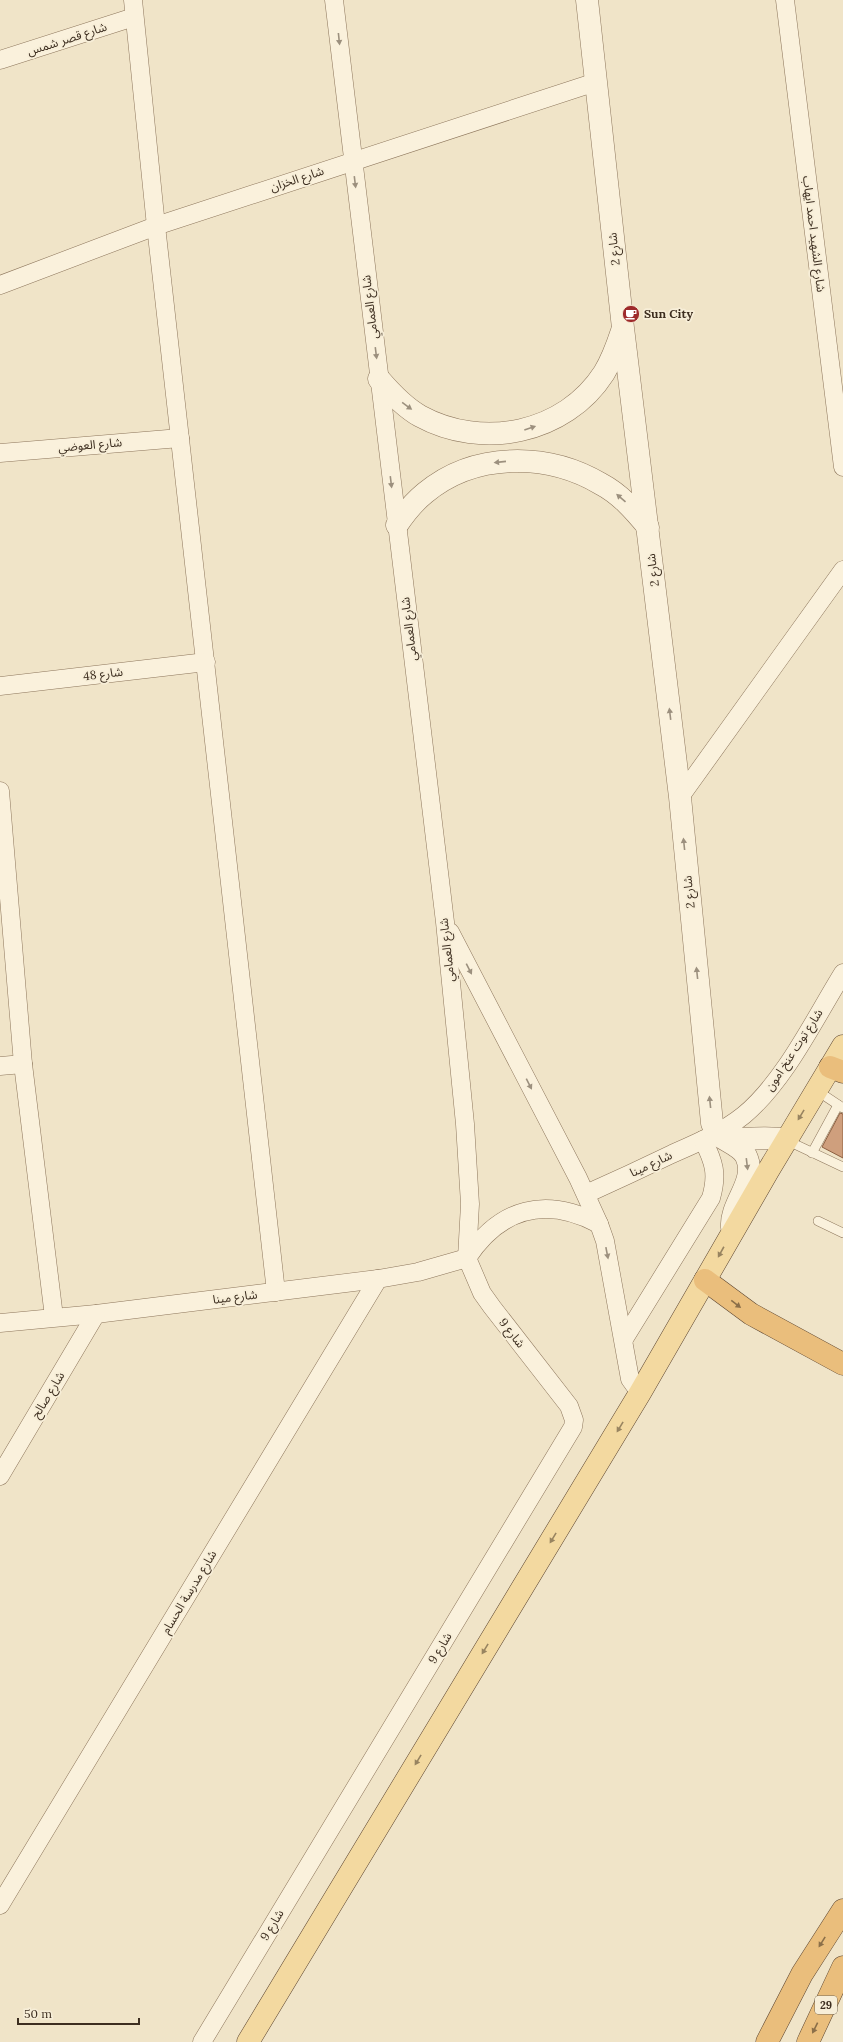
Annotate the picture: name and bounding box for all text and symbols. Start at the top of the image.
street label: شارع قصر شمس [25,19,109,60]
one-way arrow [335,33,342,45]
street label: شارع الخزان [268,163,326,196]
street label: شارع الشهيد احمد ايهاب [798,175,829,293]
one-way arrow [352,176,358,188]
street label: شارع 2 [604,232,625,266]
street label: شارع العمامي [358,274,384,340]
cafe icon: Sun City [621,304,641,324]
place label: Sun City [644,306,693,321]
one-way arrow [373,346,379,359]
one-way arrow [402,402,412,410]
one-way arrow [524,424,536,430]
street label: شارع العوضي [57,434,123,458]
one-way arrow [494,459,506,466]
one-way arrow [388,476,395,488]
one-way arrow [616,494,626,503]
street label: شارع 2 [643,553,664,587]
street label: شارع العمامي [397,596,423,662]
street label: شارع 48 [82,664,124,685]
one-way arrow [667,708,673,720]
one-way arrow [681,838,688,850]
street label: شارع 2 [679,875,700,909]
street label: شارع العمامي [436,917,460,983]
one-way arrow [466,963,472,975]
one-way arrow [694,967,700,979]
street label: شارع توت عنخ امون [761,1006,827,1095]
one-way arrow [526,1079,532,1090]
one-way arrow [707,1096,713,1108]
one-way arrow [798,1109,805,1121]
street label: شارع مينا [627,1147,675,1182]
one-way arrow [744,1158,750,1171]
one-way arrow [718,1246,725,1257]
one-way arrow [604,1247,610,1259]
street label: شارع مينا [212,1286,258,1309]
one-way arrow [731,1300,741,1308]
street label: شارع 9 [495,1315,529,1352]
street label: شارع صالح [28,1369,69,1422]
one-way arrow [616,1421,623,1433]
one-way arrow [549,1532,556,1544]
street label: شارع مدرسة الحسام [158,1547,221,1637]
street label: شارع 9 [425,1630,456,1667]
one-way arrow [482,1643,489,1655]
one-way arrow [415,1754,422,1766]
street label: شارع 9 [257,1907,288,1944]
one-way arrow [818,1937,825,1948]
road number: 29 [815,1996,837,2014]
scale bar [18,2000,139,2026]
text: 50 m [24,2006,52,2021]
one-way arrow [812,2022,818,2033]

